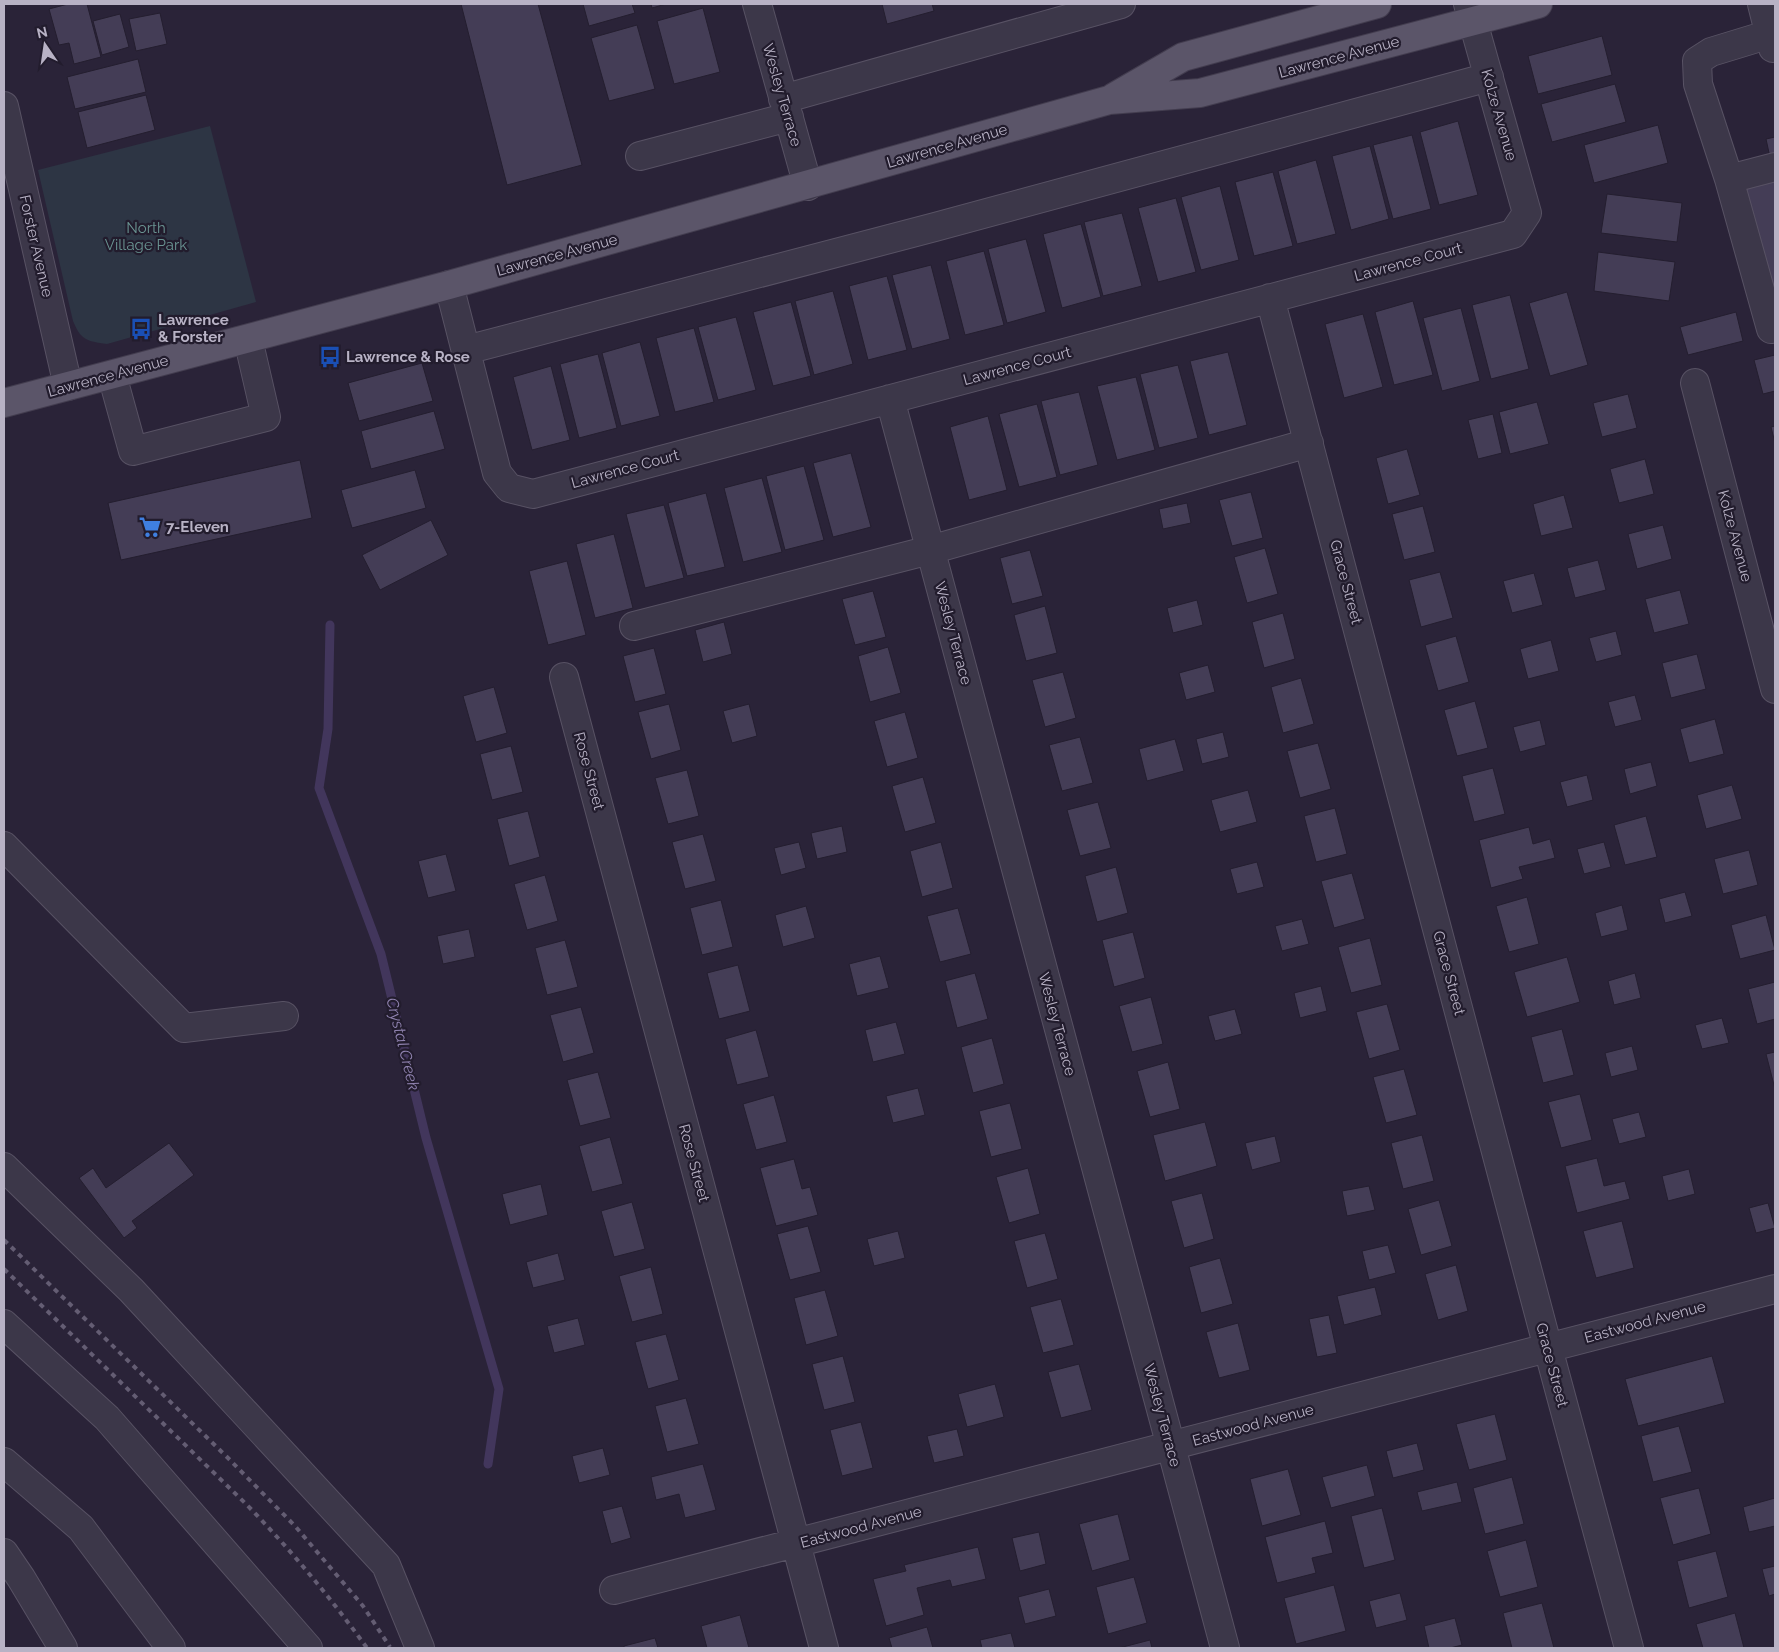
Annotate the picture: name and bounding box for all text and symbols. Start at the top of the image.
north arrow [20,20,70,70]
text: N [35,23,49,41]
street label: Lawrence Avenue [1277,32,1402,82]
street label: Wesley Terrace [759,41,805,149]
street label: Kolze Avenue [1477,67,1521,163]
street label: Lawrence Avenue [885,120,1009,172]
street label: Forster Avenue [15,193,57,299]
park label: North Village Park [105,219,187,254]
street label: Lawrence Avenue [495,230,620,280]
street label: Lawrence Court [1352,239,1464,285]
place label: Lawrence & Forster [158,311,229,346]
bus stop icon: Lawrence & Forster [128,316,154,342]
street label: Lawrence Court [961,343,1073,389]
bus stop icon: Lawrence & Rose [317,344,343,370]
place label: Lawrence & Rose [346,348,470,366]
street label: Lawrence Avenue [46,351,171,401]
street label: Lawrence Court [569,446,681,492]
street label: Kolze Avenue [1714,488,1756,584]
supermarket icon: 7-Eleven [137,514,163,540]
place label: 7-Eleven [166,518,229,536]
street label: Grace Street [1326,538,1366,626]
street label: Wesley Terrace [931,579,976,687]
street label: Rose Street [570,730,608,812]
street label: Grace Street [1429,929,1469,1017]
street label: Wesley Terrace [1035,970,1080,1078]
water label: Crystal Creek [382,996,424,1093]
street label: Rose Street [675,1122,713,1204]
street label: Eastwood Avenue [1582,1297,1708,1347]
street label: Grace Street [1532,1321,1572,1409]
street label: Wesley Terrace [1140,1361,1185,1469]
street label: Eastwood Avenue [1190,1400,1316,1450]
street label: Eastwood Avenue [798,1502,924,1552]

